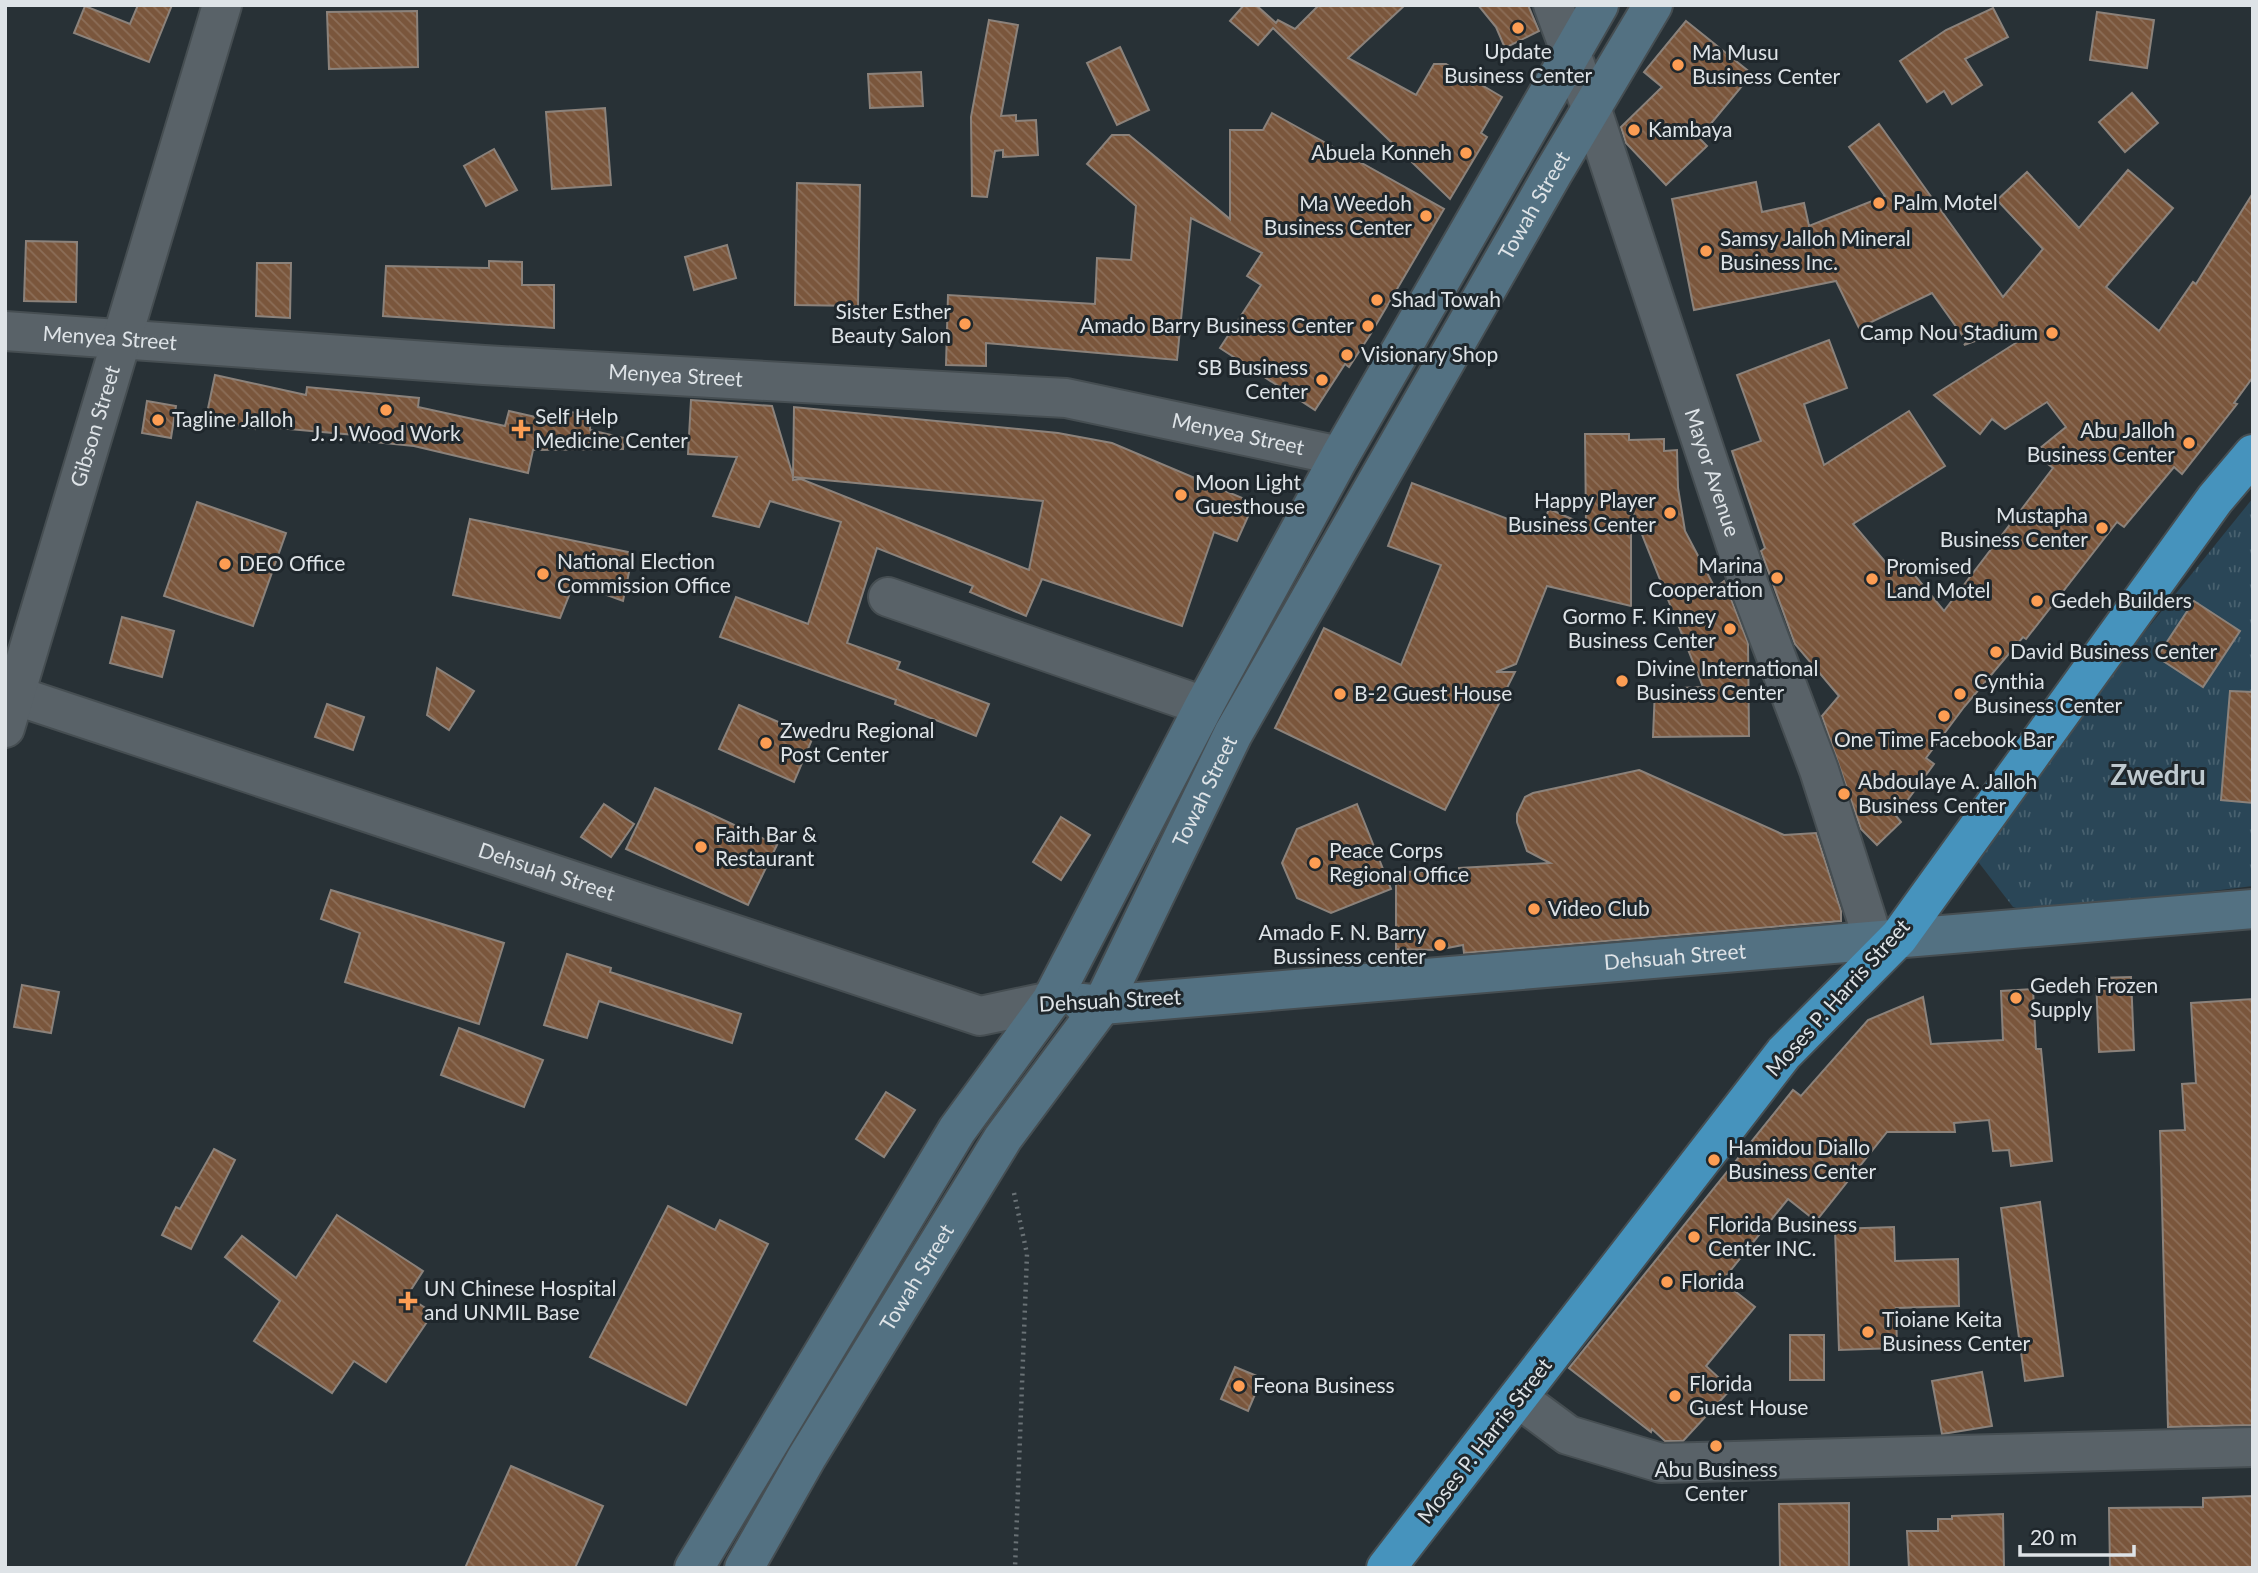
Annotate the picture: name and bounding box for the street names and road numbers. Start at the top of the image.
street label: Towah Street [1492,146,1574,264]
street label: Menyea Street [42,320,178,354]
street label: Menyea Street [608,358,744,391]
street label: Gibson Street [64,362,124,490]
street label: Mayor Avenue [1681,405,1746,539]
street label: Menyea Street [1170,407,1307,459]
street label: Towah Street [1166,731,1242,851]
street label: Dehsuah Street [476,836,619,905]
street label: Moses P. Harris Street [1760,913,1914,1081]
street label: Dehsuah Street [1603,937,1747,974]
street label: Dehsuah Street [1038,983,1182,1016]
street label: Towah Street [874,1219,958,1335]
street label: Moses P. Harris Street [1412,1352,1556,1528]

